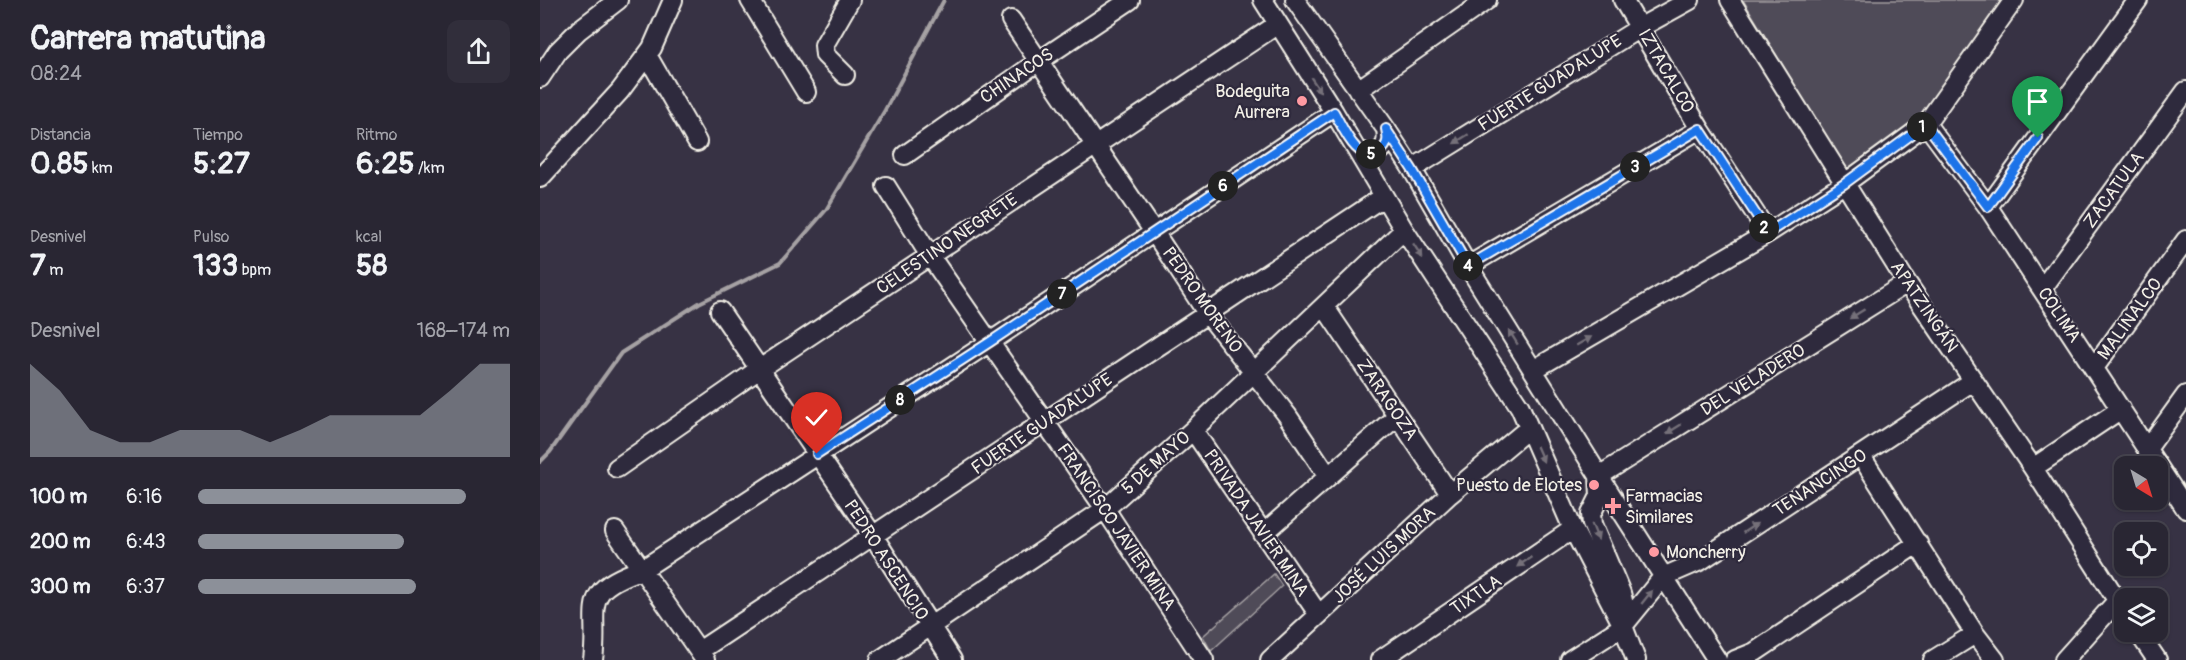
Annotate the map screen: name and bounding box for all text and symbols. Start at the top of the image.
text: Carrera matutina [30,18,266,59]
button: share [447,20,510,83]
street label: IZTACALCO [1633,25,1699,117]
street label: FUERTE GUADALUPE [1474,29,1626,137]
street label: CHINACOS [976,43,1058,109]
text: 08:24 [30,61,82,86]
pin [2012,76,2063,138]
one-way arrow [1310,77,1321,93]
place label: Bodeguita Aurrera [1215,80,1290,124]
icon: arrive [2021,85,2054,118]
marker: Bodeguita Aurrera [1295,94,1309,108]
pin: 1 [1907,112,1937,142]
text: 1 [1919,117,1925,137]
text: Distancia [30,125,91,145]
text: Tiempo [193,125,243,145]
text: Ritmo [356,125,397,145]
one-way arrow [1453,134,1469,145]
pin: 5 [1356,139,1386,169]
text: 5 [1367,144,1375,164]
text: 0.85 [30,145,88,182]
text: 5:27 [193,145,250,182]
text: 6:25 [356,145,415,182]
street label: ZACATULA [2079,147,2150,233]
pin: 3 [1620,152,1650,182]
text: 3 [1631,157,1639,177]
text: km [88,158,113,178]
text: /km [415,158,445,178]
pin: 6 [1208,171,1238,201]
text: 6 [1218,176,1228,196]
street label: CELESTINO NEGRETE [872,188,1022,300]
pin: 2 [1749,213,1779,243]
text: 2 [1760,218,1768,238]
text: Desnivel [30,227,86,247]
text: Pulso [193,227,229,247]
text: kcal [356,227,382,247]
street label: PEDRO MORENO [1157,242,1247,358]
one-way arrow [1412,243,1424,259]
text: 7 [30,247,46,284]
text: 133 [193,247,238,284]
text: 58 [356,247,387,284]
pin: 4 [1453,251,1483,281]
text: 4 [1463,256,1473,276]
street label: APATZINGÁN [1885,257,1963,357]
text: m [46,260,64,280]
text: bpm [238,260,271,280]
street label: MALINALCO [2093,274,2167,364]
pin: 7 [1047,279,1077,309]
street label: COLIMA [2032,283,2086,347]
text: 7 [1058,284,1066,304]
one-way arrow [1849,309,1865,320]
text: Desnivel [30,318,100,343]
text: 168–174 m [417,318,510,343]
one-way arrow [1507,329,1518,345]
one-way arrow [1576,336,1593,346]
street label: DEL VELADERO [1696,339,1810,421]
street label: ZARAGOZA [1351,355,1423,445]
street label: FUERTE GUADALUPE [967,368,1117,480]
pin: 8 [885,385,915,415]
text: 8 [896,390,904,410]
pin [791,392,842,454]
icon: check [800,401,833,434]
one-way arrow [1666,424,1682,435]
street label: 5 DE MAYO [1117,426,1195,500]
street label: FRANCISCO JAVIER MINA [1051,439,1181,615]
street label: TENANCINGO [1769,444,1871,522]
street label: PRIVADA JAVIER MINA [1198,445,1314,601]
one-way arrow [1536,445,1545,463]
north arrow [2114,456,2168,510]
map controls [2114,456,2168,642]
place label: Puesto de Elotes [1456,474,1582,497]
marker: Puesto de Elotes [1587,478,1601,492]
text: 100 m [30,484,87,509]
text: 6:16 [126,484,162,509]
place label: Farmacias Similares [1625,485,1703,529]
street label: PEDRO ASCENCIO [838,495,934,625]
marker: Farmacias Similares [1606,499,1620,513]
street label: JOSÉ LUIS MORA [1328,501,1441,609]
button: locate [2114,522,2168,576]
one-way arrow [1590,523,1600,541]
one-way arrow [1742,523,1758,534]
text: 200 m [30,529,91,554]
text: 6:43 [126,529,166,554]
place label: Moncherry [1666,541,1746,564]
marker: Moncherry [1647,545,1661,559]
one-way arrow [1517,556,1533,568]
street label: TIXTLA [1446,569,1506,621]
text: 300 m [30,574,91,599]
text: 6:37 [126,574,165,599]
button: layers [2114,588,2168,642]
one-way arrow [1640,589,1653,605]

